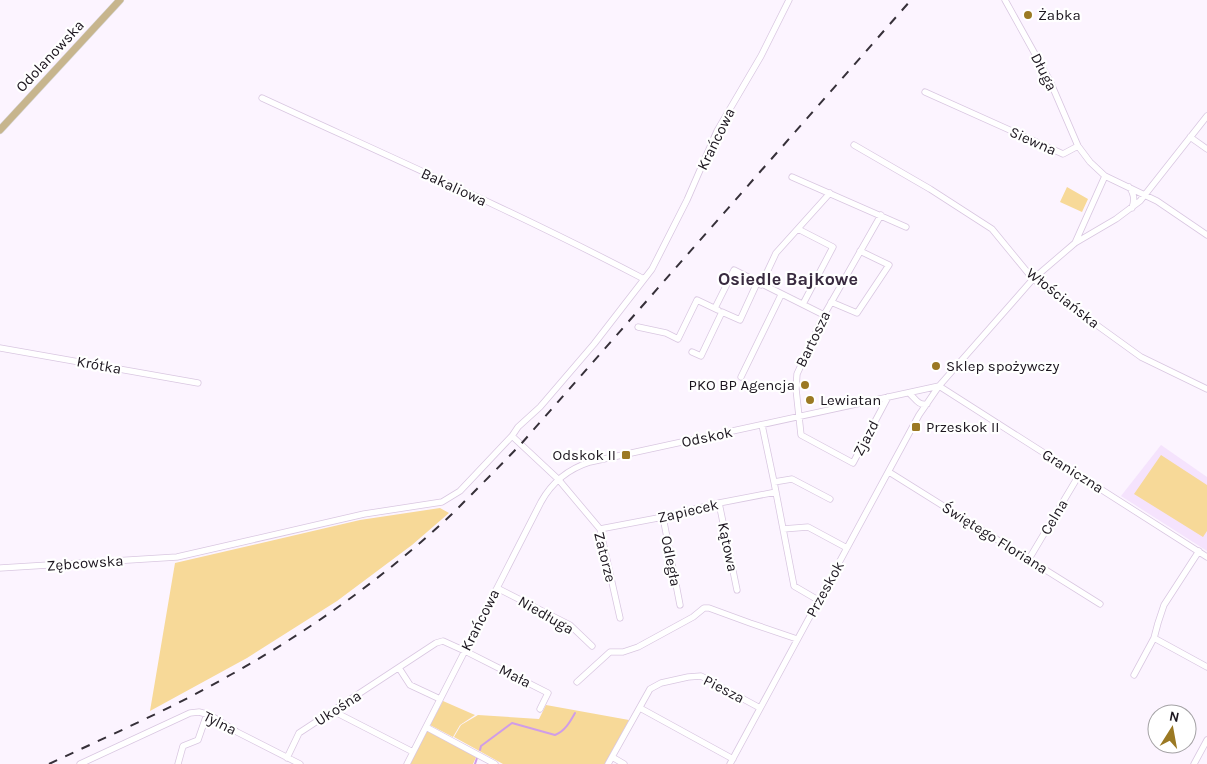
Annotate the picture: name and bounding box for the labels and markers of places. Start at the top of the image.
place label: Żabka [1038,6,1081,24]
marker: Żabka [1022,9,1034,21]
place label: Sklep spożywczy [946,357,1059,375]
marker: Sklep spożywczy [930,360,942,372]
place label: PKO BP Agencja [689,376,795,394]
marker: PKO BP Agencja [799,379,811,391]
place label: Lewiatan [820,391,881,409]
marker: Lewiatan [804,394,816,406]
place label: Przeskok II [926,418,1000,436]
marker: Przeskok II [910,421,922,433]
place label: Odskok II [552,446,616,464]
marker: Odskok II [620,449,632,461]

